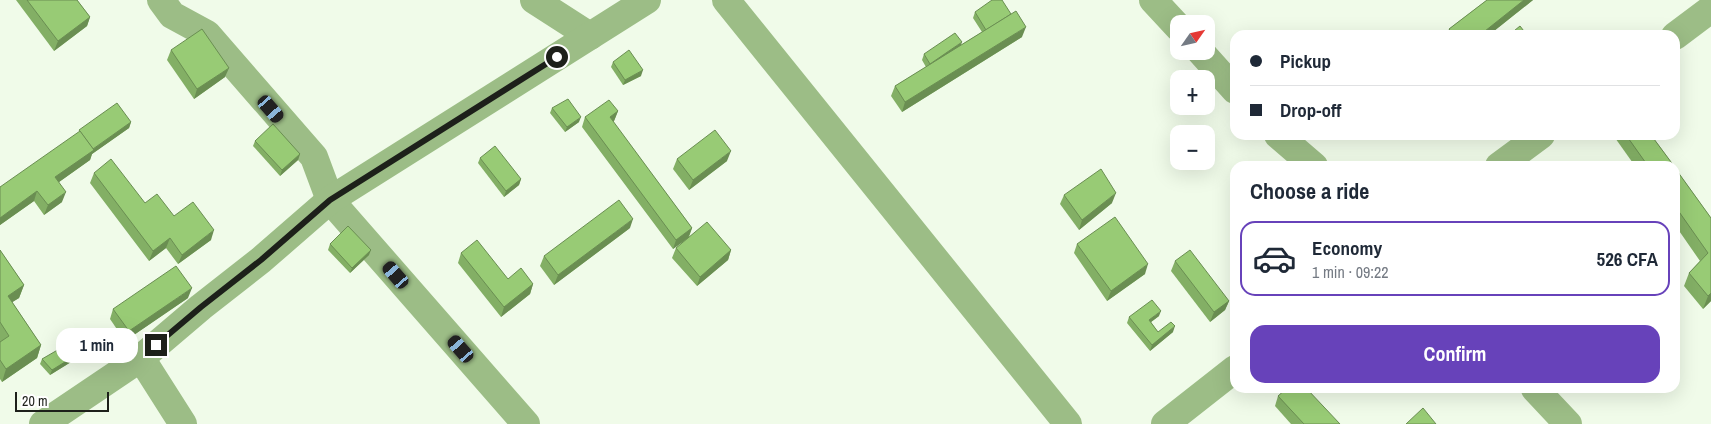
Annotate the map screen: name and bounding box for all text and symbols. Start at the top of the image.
north arrow [1170,15,1215,60]
map controls [1170,15,1215,170]
route start [546,46,568,68]
text: Pickup [1280,48,1331,74]
button: + [1170,70,1215,115]
car [255,93,286,125]
text: Drop-off [1280,97,1341,123]
button: − [1170,125,1215,170]
text: Choose a ride [1250,176,1369,206]
text: Economy [1312,235,1382,261]
icon: car [1252,236,1297,281]
text: 526 CFA [1597,246,1658,272]
car [380,259,411,291]
text: 1 min · 09:22 [1312,261,1389,283]
button: Confirm [1250,325,1660,383]
callout: 1 min [56,328,138,362]
car [445,333,476,365]
text: 1 min [80,334,114,356]
route end [145,334,167,356]
scale bar [15,389,109,412]
text: 20 m [22,392,48,410]

